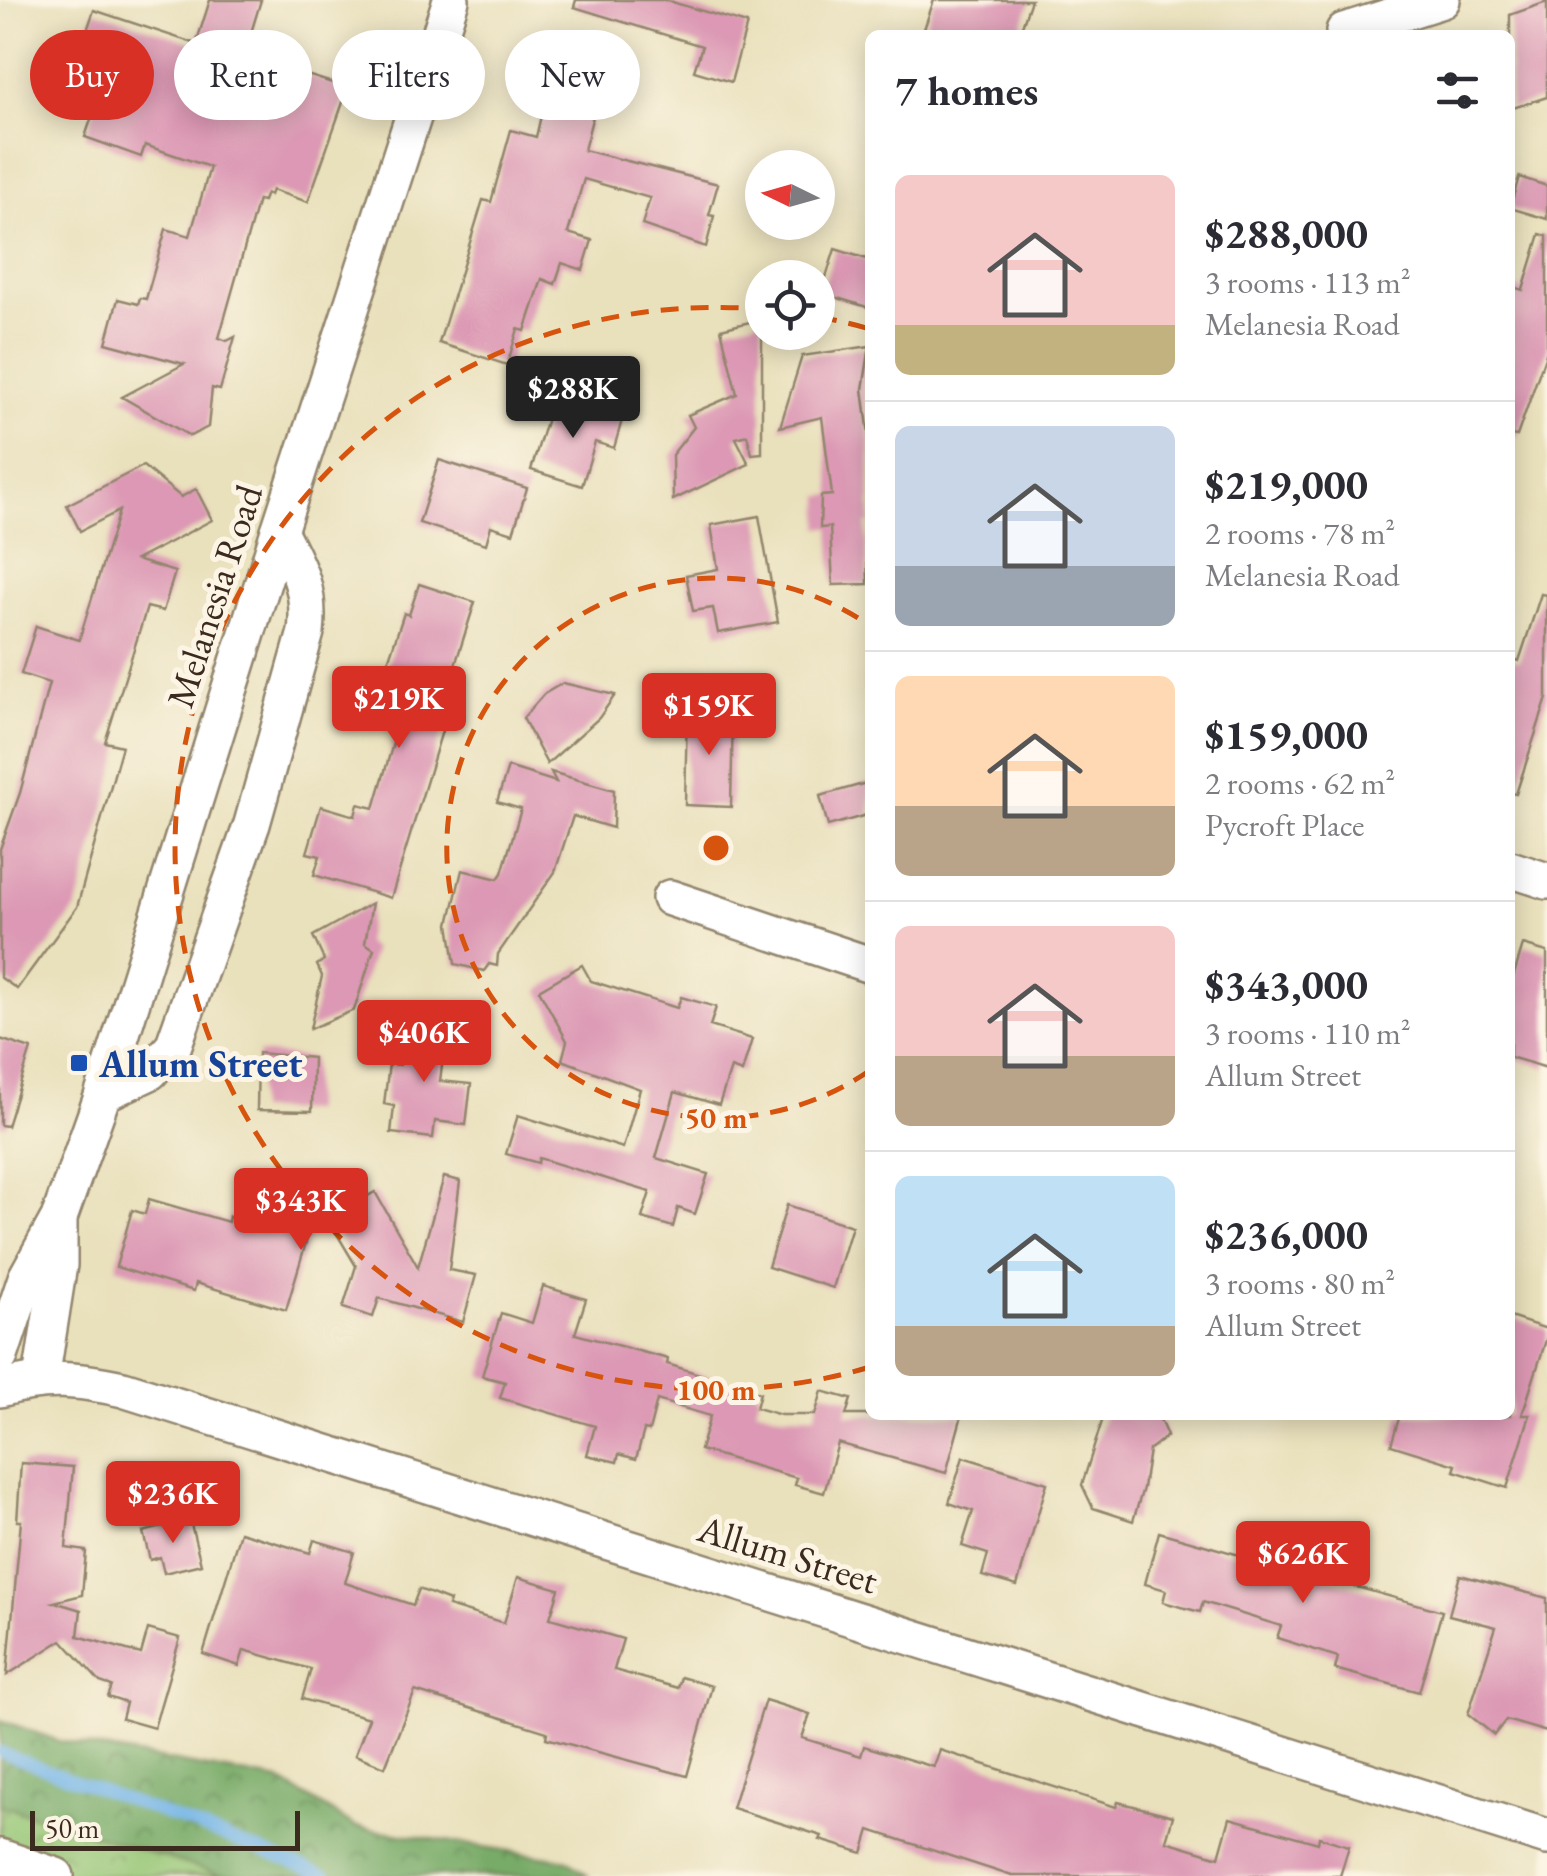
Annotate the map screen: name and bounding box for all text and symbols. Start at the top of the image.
chip: Buy [30,30,154,120]
chip: Rent [174,30,312,120]
chip: Filters [332,30,485,120]
chip: New [505,30,640,120]
text: 7 homes [895,63,1038,118]
icon: filters [1430,63,1485,118]
north arrow [745,150,835,240]
map controls [745,150,835,350]
text: $288,000 [1205,206,1368,261]
icon: home [975,215,1095,335]
button: locate [745,260,835,350]
text: 3 rooms · 113 m² [1205,261,1411,303]
text: Melanesia Road [1205,303,1400,345]
pin: $288K [503,356,643,441]
text: $288K [528,367,618,409]
text: $219,000 [1205,457,1368,512]
icon: home [975,466,1095,586]
street label: Melanesia Road [155,478,273,714]
text: 2 rooms · 78 m² [1205,512,1395,554]
text: Melanesia Road [1205,554,1400,596]
pin: $219K [329,666,469,751]
pin: $159K [639,673,779,758]
text: $219K [354,677,444,719]
text: $159K [664,684,754,726]
text: $159,000 [1205,707,1368,762]
icon: home [975,716,1095,836]
text: 2 rooms · 62 m² [1205,762,1395,804]
text: Pycroft Place [1205,804,1365,846]
centre of rings [698,830,734,866]
text: $343,000 [1205,957,1368,1012]
icon: home [975,966,1095,1086]
pin: $406K [354,1000,494,1085]
text: $406K [379,1011,469,1053]
text: 3 rooms · 110 m² [1205,1012,1411,1054]
place label: Allum Street [98,1039,302,1088]
marker: Allum Street [68,1052,90,1074]
text: Allum Street [1205,1054,1361,1096]
text: 50 m [684,1098,748,1137]
pin: $343K [231,1168,371,1253]
text: $343K [256,1179,346,1221]
text: $236,000 [1205,1207,1368,1262]
icon: home [975,1216,1095,1336]
text: 3 rooms · 80 m² [1205,1262,1395,1304]
text: Allum Street [1205,1304,1361,1346]
text: 100 m [677,1370,755,1409]
pin: $236K [103,1461,243,1546]
text: $236K [128,1472,218,1514]
street label: Allum Street [691,1503,884,1605]
pin: $626K [1233,1521,1373,1606]
text: $626K [1258,1532,1348,1574]
scale bar [30,1806,300,1850]
text: 50 m [45,1810,99,1846]

